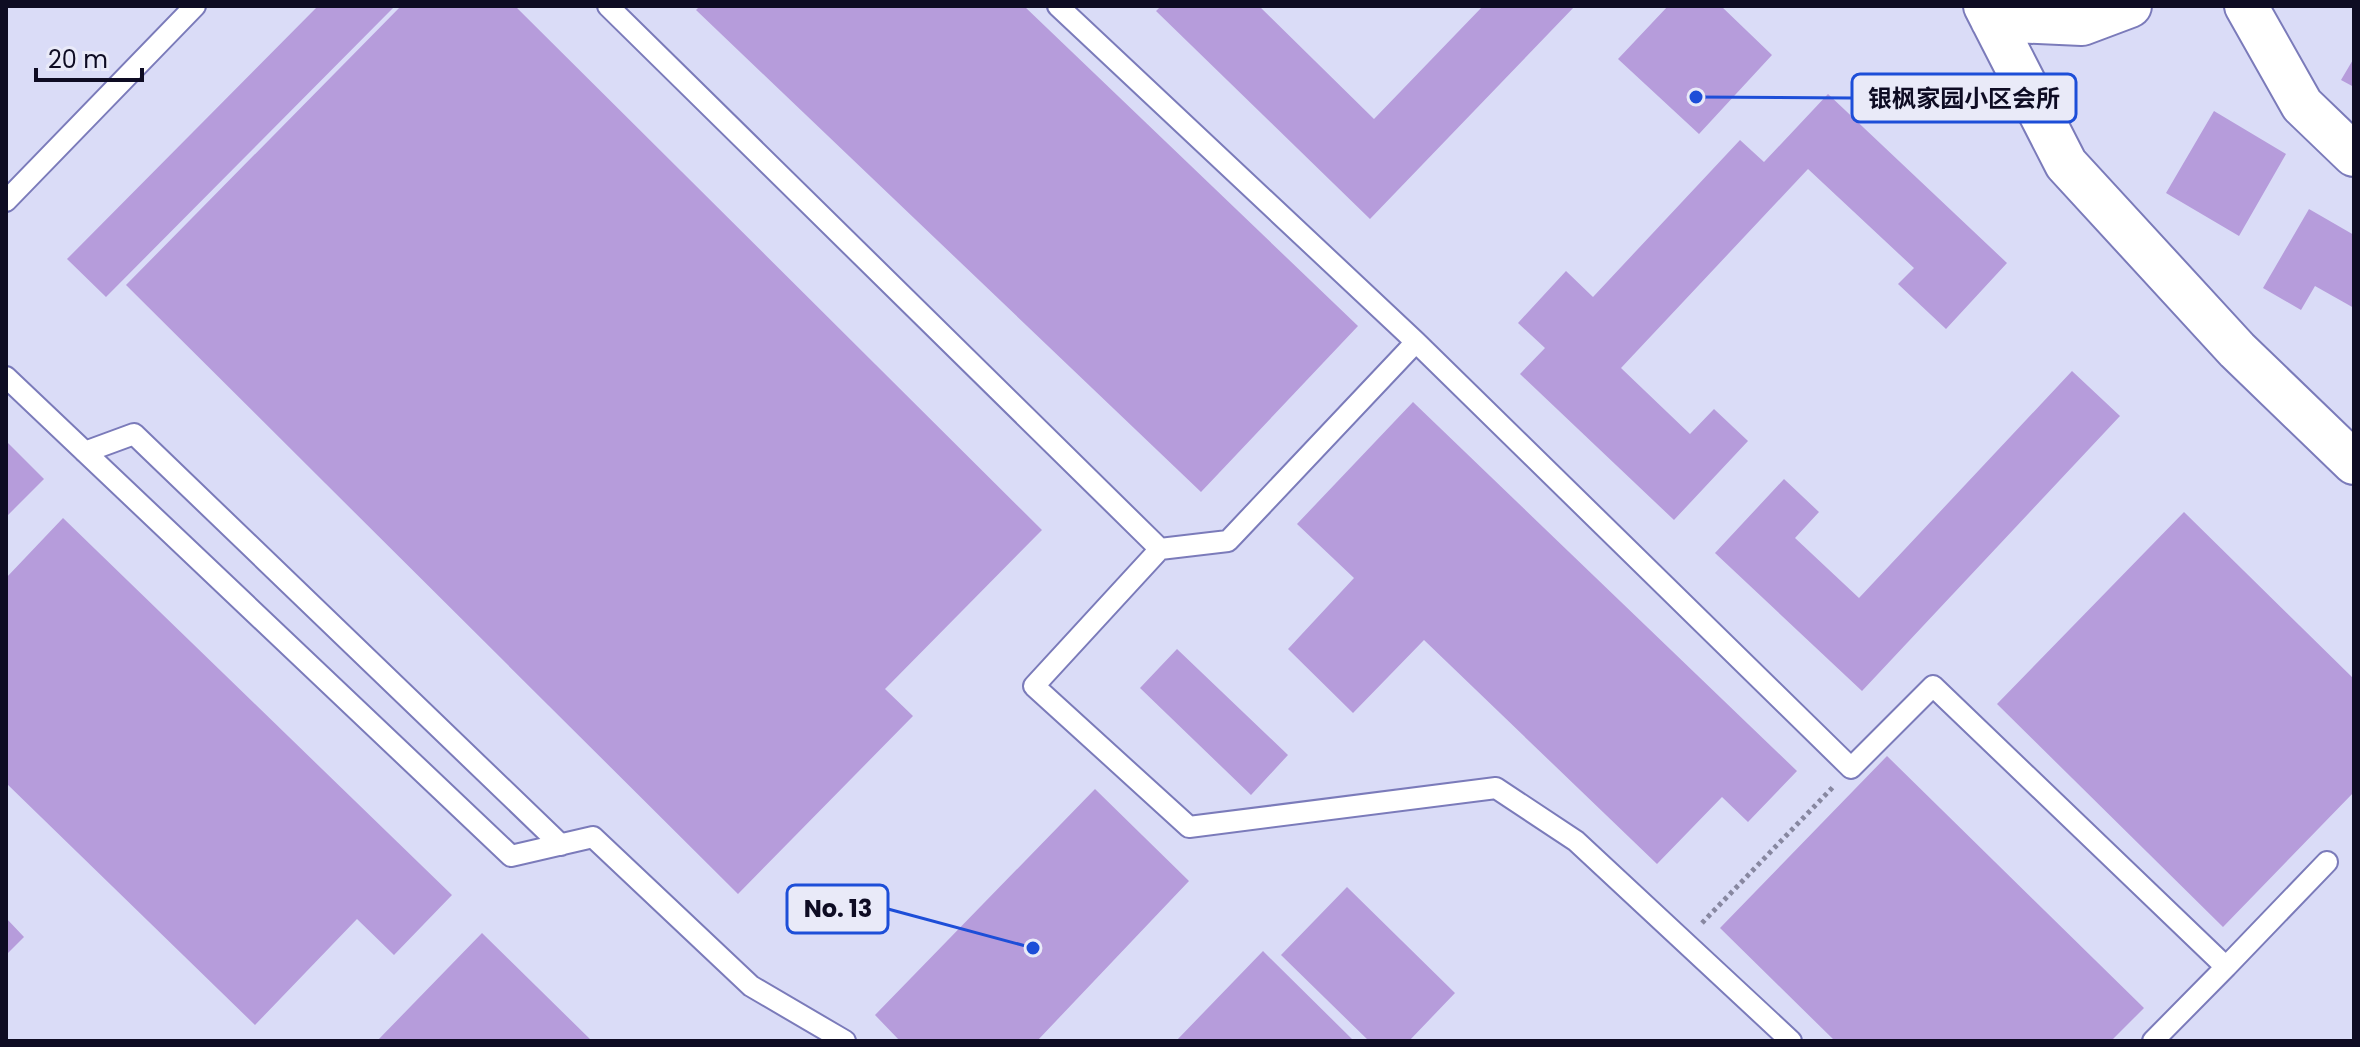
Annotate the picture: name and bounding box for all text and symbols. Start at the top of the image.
scale bar [36,32,142,82]
text: 20 m [48,43,108,76]
callout: 银枫家园小区会所 [1852,74,2076,122]
text: 银枫家园小区会所 [1868,82,2060,115]
callout: No. 13 [787,885,888,933]
text: No. 13 [804,892,872,925]

